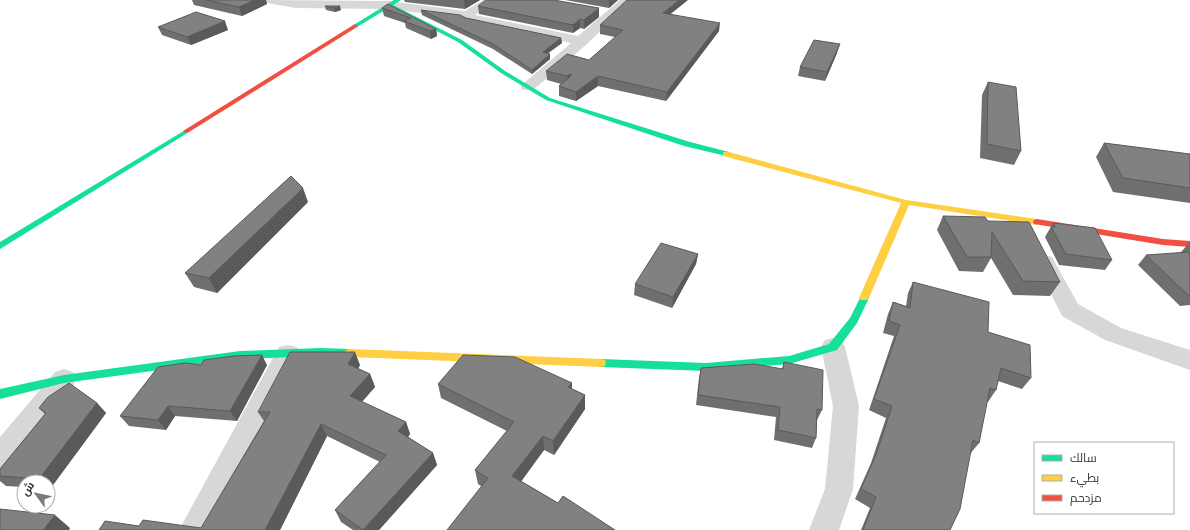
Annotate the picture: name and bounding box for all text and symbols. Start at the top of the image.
legend [1034,442,1174,514]
text: سالك [1070,450,1097,466]
text: بطيء [1070,470,1099,488]
north arrow [16,474,56,514]
text: ش [18,479,37,498]
text: مزدحم [1070,490,1102,506]

